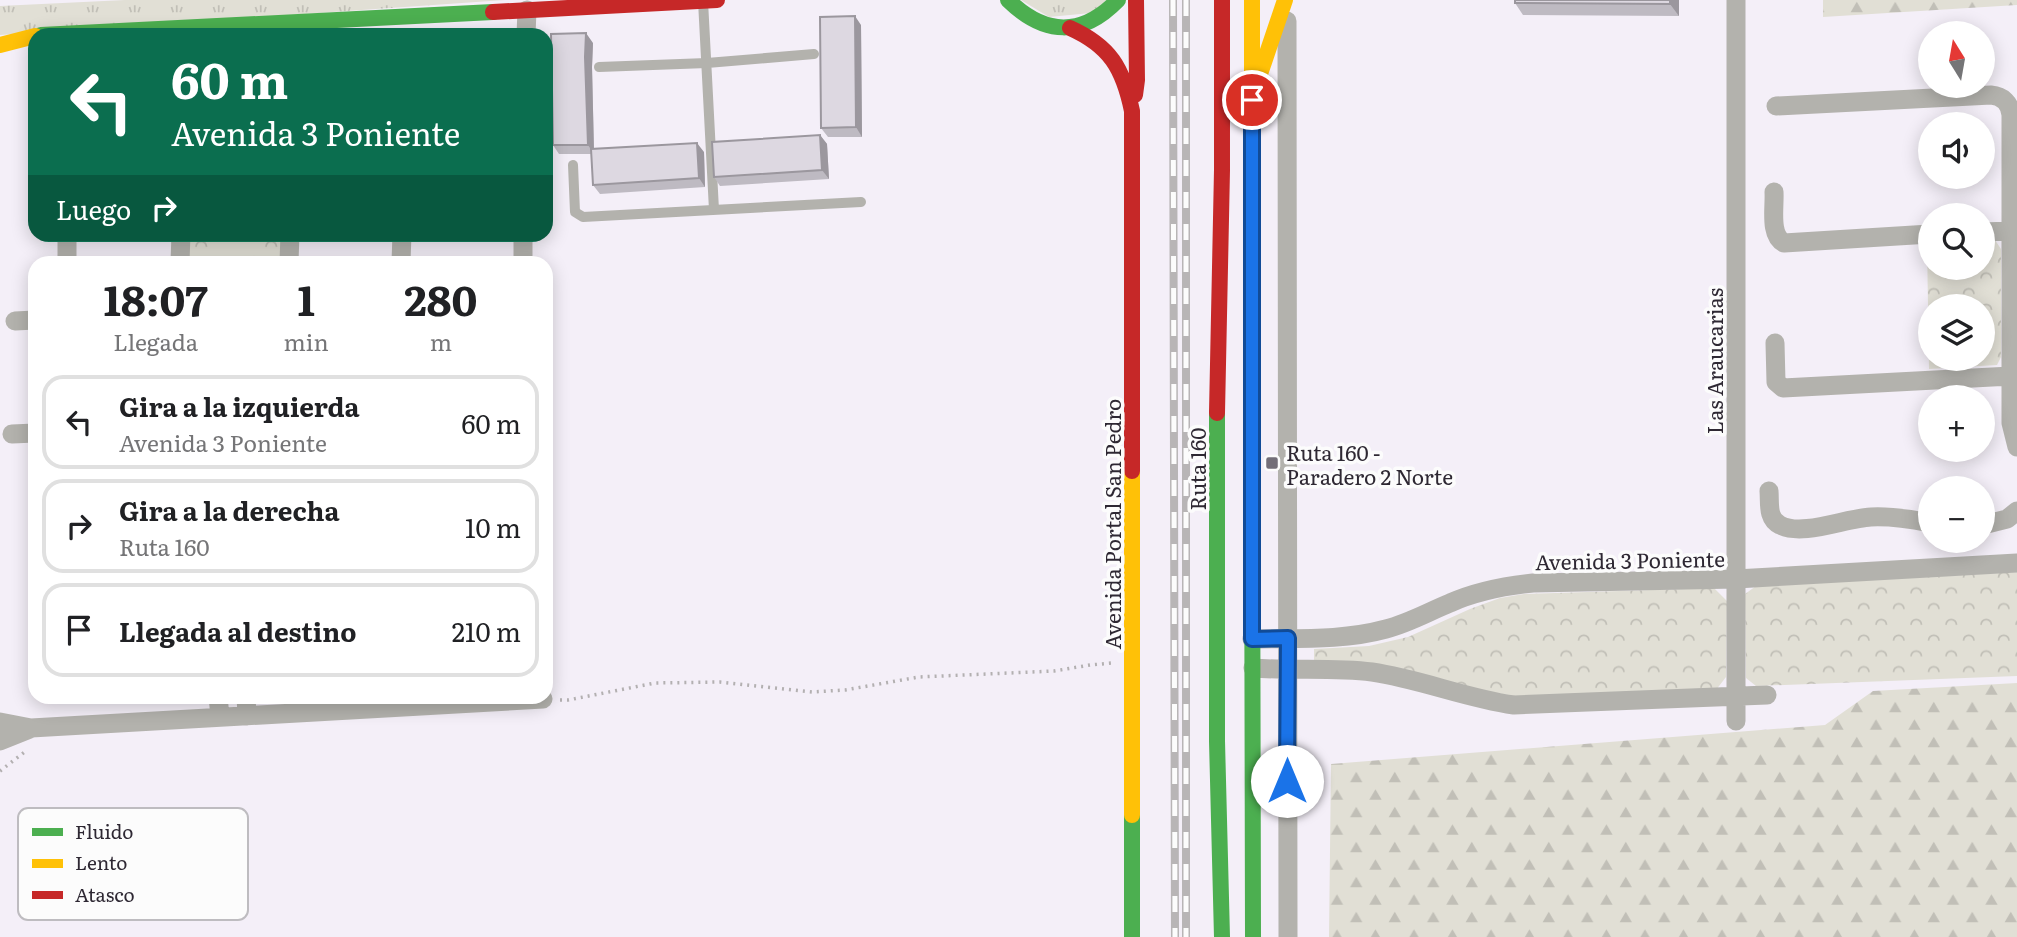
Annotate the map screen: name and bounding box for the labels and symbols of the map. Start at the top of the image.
north arrow [1918,21,1995,98]
pin [1222,70,1282,130]
street label: Las Araucarias [1698,288,1729,434]
street label: Avenida Portal San Pedro [1096,399,1127,649]
street label: Ruta 160 [1181,428,1212,510]
place label: Ruta 160 - Paradero 2 Norte [1286,436,1453,491]
marker: Ruta 160 - Paradero 2 Norte [1264,455,1280,471]
street label: Avenida 3 Poniente [1535,542,1725,576]
position arrow [1250,744,1324,818]
legend [18,808,248,920]
text: Fluido [75,817,133,845]
text: Lento [75,848,128,876]
text: Atasco [75,880,135,908]

